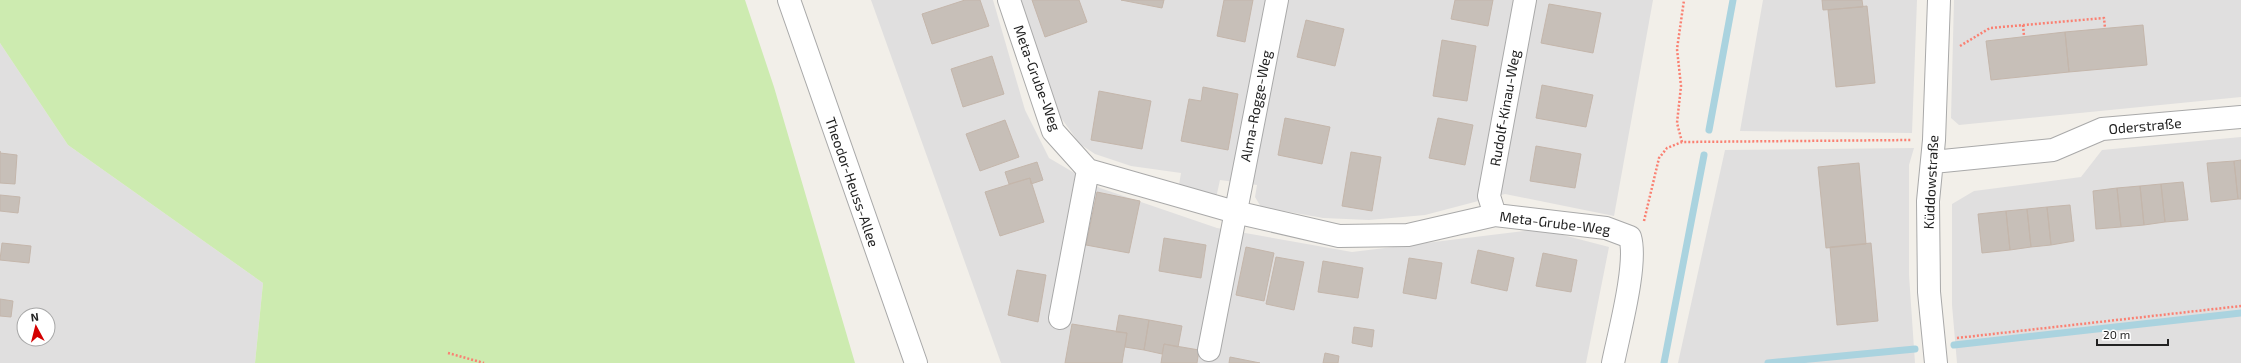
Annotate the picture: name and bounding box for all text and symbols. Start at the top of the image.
street label: Meta-Grube-Weg [1010,23,1065,133]
street label: Rudolf-Kinau-Weg [1486,48,1523,167]
street label: Alma-Rogge-Weg [1236,49,1275,163]
street label: Oderstraße [2108,114,2182,137]
street label: Theodor-Heuss-Allee [822,115,883,249]
street label: Küddowstraße [1920,134,1941,230]
street label: Meta-Grube-Weg [1499,207,1612,238]
north arrow [16,307,56,347]
text: N [30,310,40,324]
scale bar [2097,321,2168,347]
text: 20 m [2103,327,2130,341]

